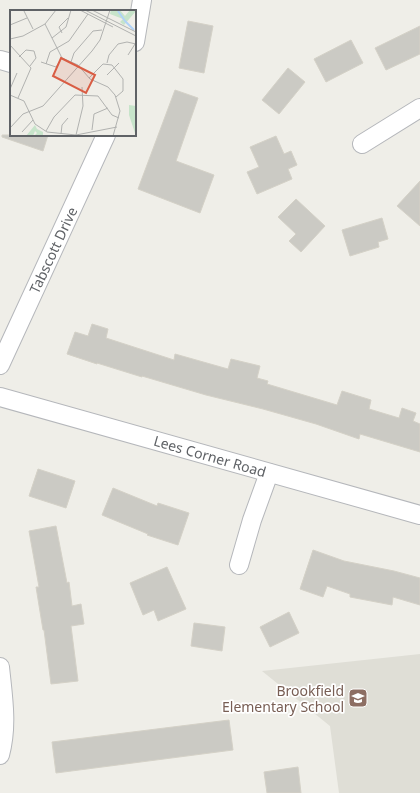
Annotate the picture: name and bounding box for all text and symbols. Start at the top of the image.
inset map [10,10,136,136]
street label: Tabscott Drive [25,204,81,296]
street label: Lees Corner Road [152,431,268,481]
place label: Brookfield Elementary School [222,681,344,716]
school or university icon: Brookfield Elementary School [347,687,369,709]

